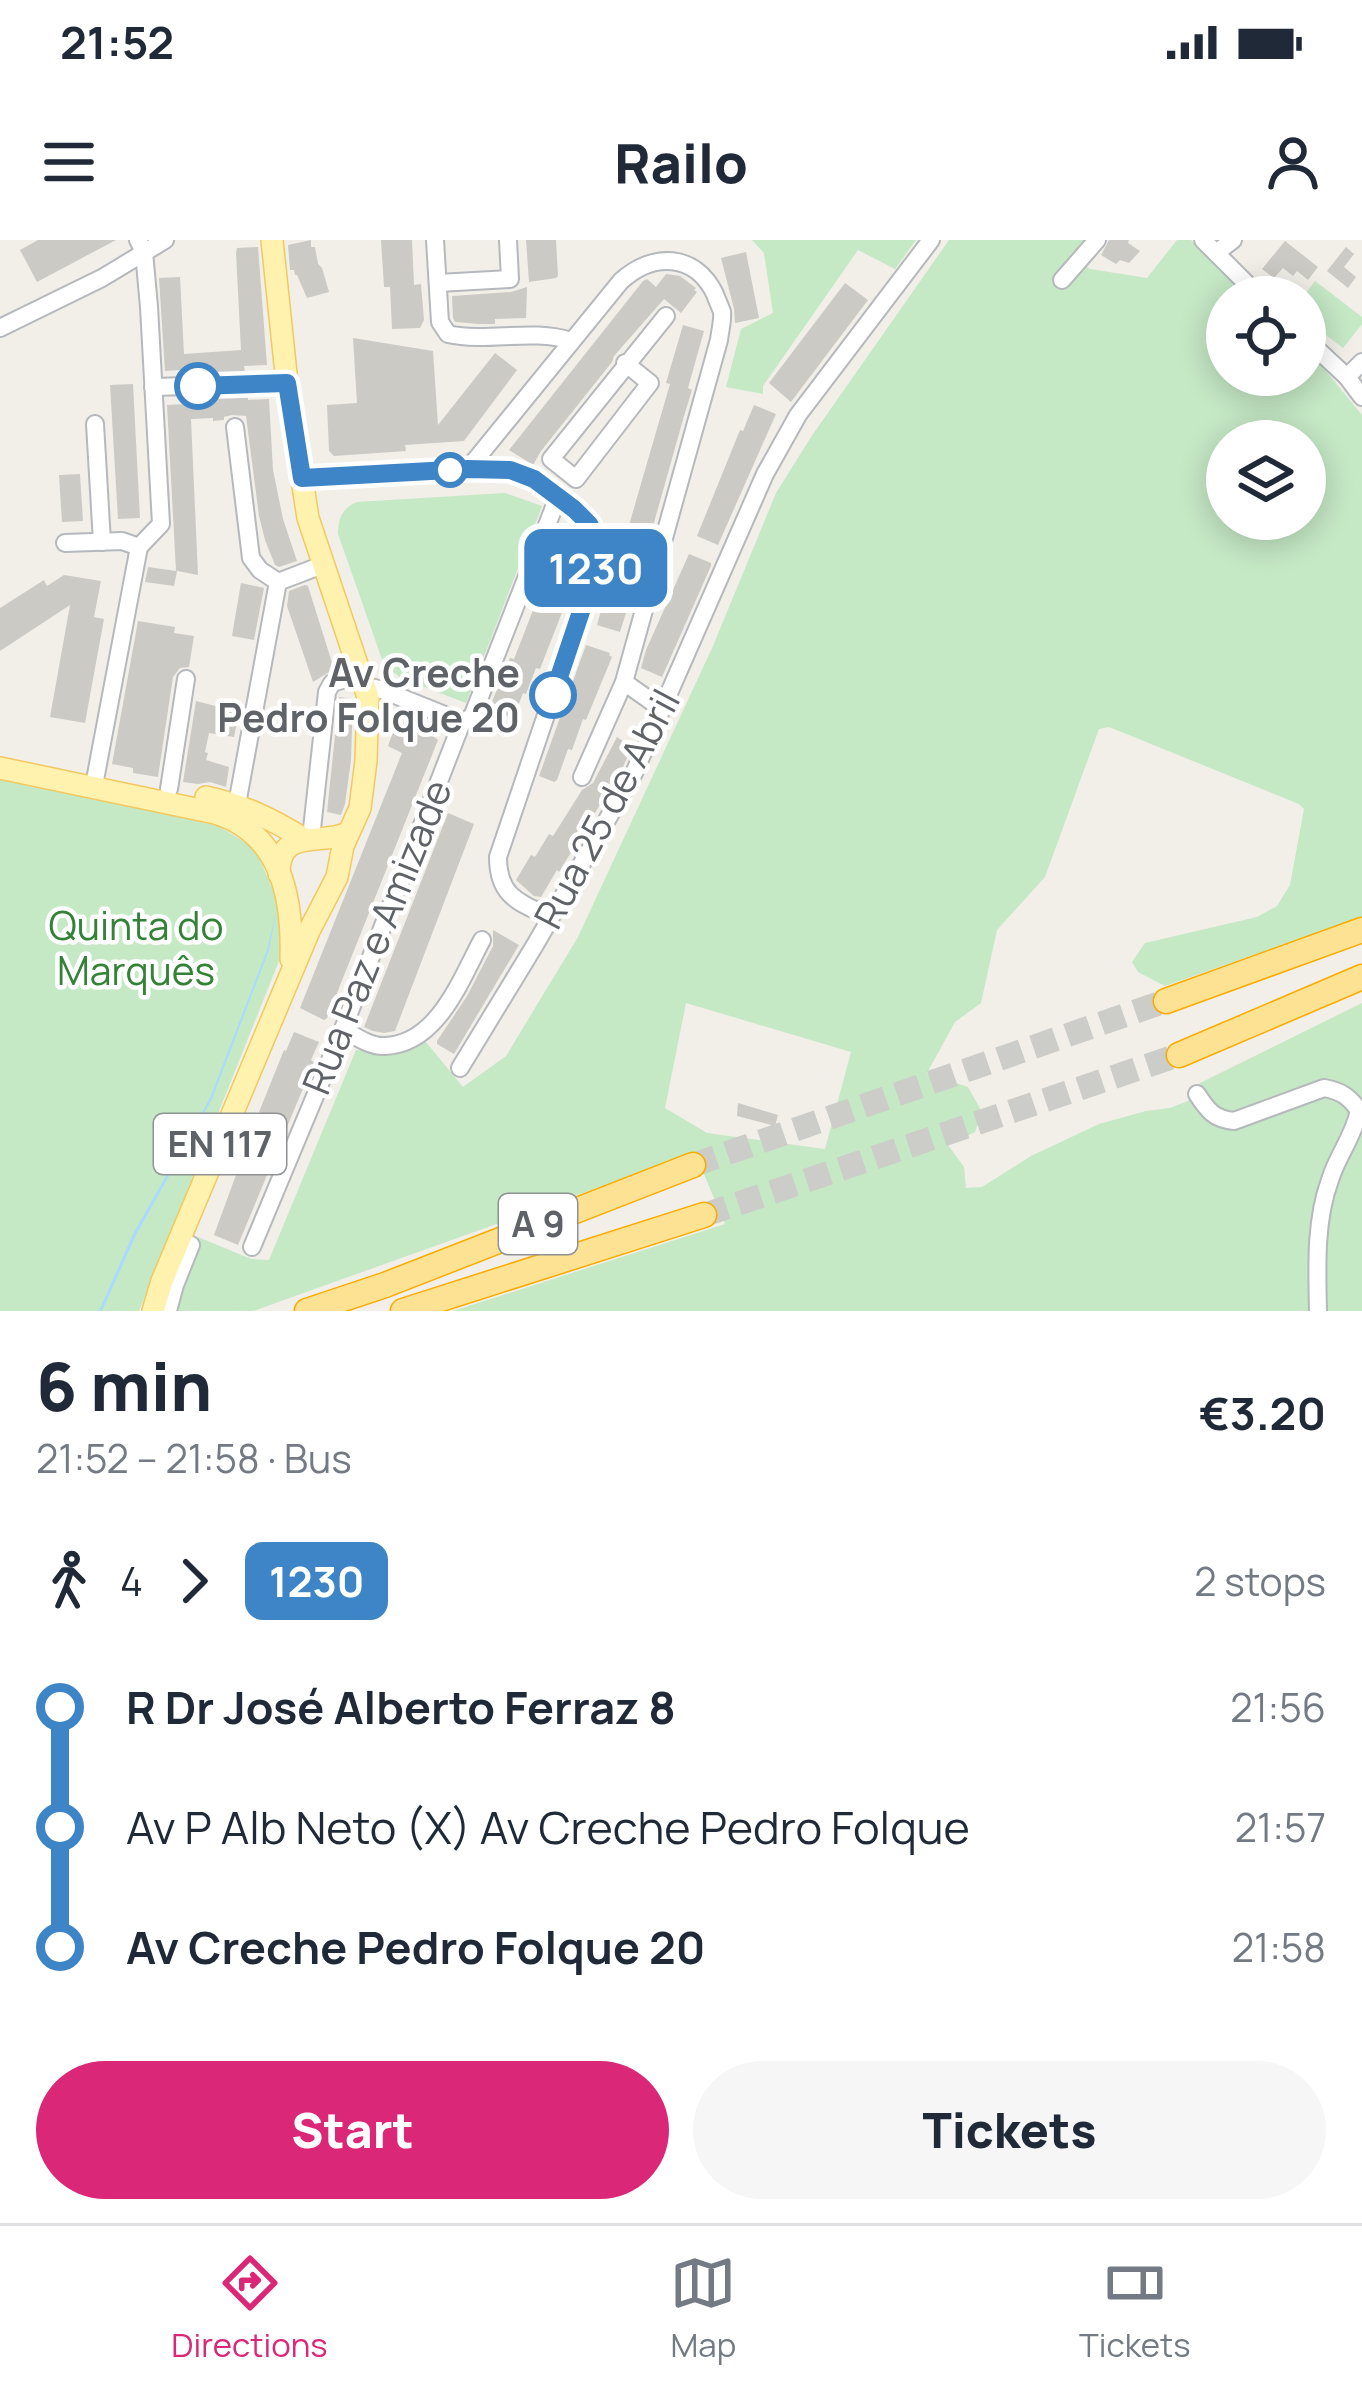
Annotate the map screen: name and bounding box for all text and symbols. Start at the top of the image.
text: 21:52 [60,11,174,73]
text: Railo [614,125,748,199]
icon: menu [36,129,102,195]
icon: person [1260,129,1326,195]
map controls [1206,276,1326,540]
button: locate [1206,276,1326,396]
unlabelled marker [176,364,220,408]
button: layers [1206,420,1326,540]
unlabelled marker [434,454,466,486]
line badge: 1230 [512,529,680,607]
text: 1230 [548,539,644,597]
place label: Av Creche Pedro Folque 20 [217,645,520,744]
marker: Av Creche Pedro Folque 20 [531,673,575,717]
street label: Rua 25 de Abril [520,680,692,938]
street label: Rua Paz e Amizade [288,771,464,1102]
park label: Quinta do Marquês [49,898,223,997]
road number: EN 117 [154,1114,286,1174]
road number: A 9 [499,1194,577,1254]
text: 6 min [36,1341,212,1431]
text: €3.20 [1199,1382,1326,1444]
text: 21:52 – 21:58 · Bus [36,1431,352,1485]
icon: walk [36,1548,102,1614]
icon: forward [161,1548,227,1614]
text: 1230 [269,1552,364,1610]
text: 4 [120,1554,143,1608]
text: 2 stops [1194,1554,1326,1608]
text: R Dr José Alberto Ferraz 8 [126,1676,676,1738]
text: 21:56 [1230,1680,1326,1734]
text: Av P Alb Neto (X) Av Creche Pedro Folque [126,1796,970,1858]
text: 21:57 [1235,1800,1326,1854]
text: Av Creche Pedro Folque 20 [126,1916,705,1978]
text: 21:58 [1232,1920,1326,1974]
button: Start [36,2061,669,2199]
button: Tickets [693,2061,1326,2199]
tab: Directions [171,2250,328,2367]
tab: Map [670,2250,736,2367]
tab: Tickets [1079,2250,1191,2367]

